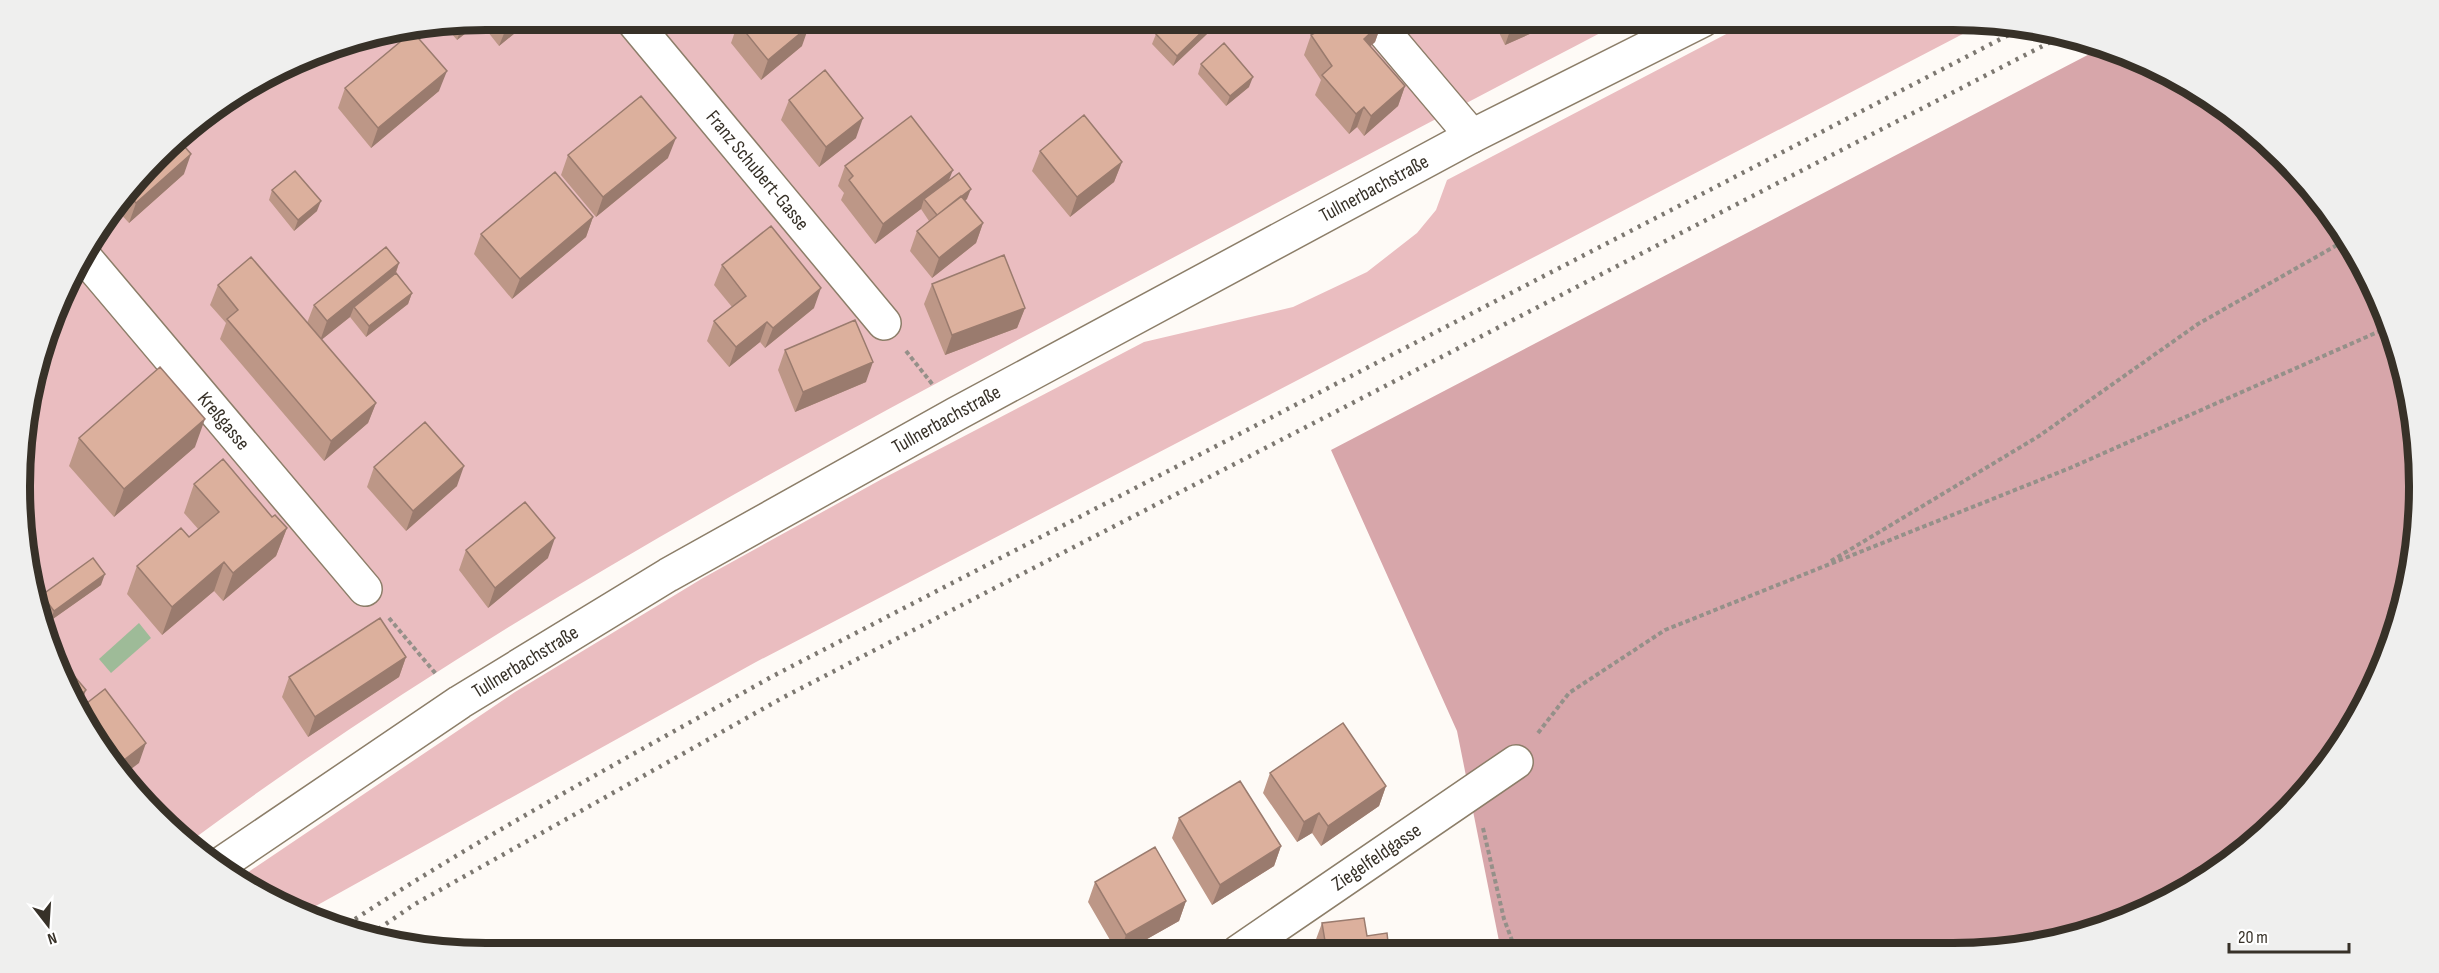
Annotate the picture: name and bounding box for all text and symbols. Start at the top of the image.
street label: Franz Schubert-Gasse [701,106,814,236]
street label: Tullnerbachstraße [1316,150,1433,228]
street label: Tullnerbachstraße [888,380,1005,459]
street label: Kreßgasse [192,387,255,455]
street label: Tullnerbachstraße [468,620,583,704]
street label: Ziegelfeldgasse [1327,818,1426,896]
north arrow [18,895,78,955]
scale bar [2229,916,2349,954]
text: 20 m [2238,927,2268,948]
text: N [45,928,59,948]

